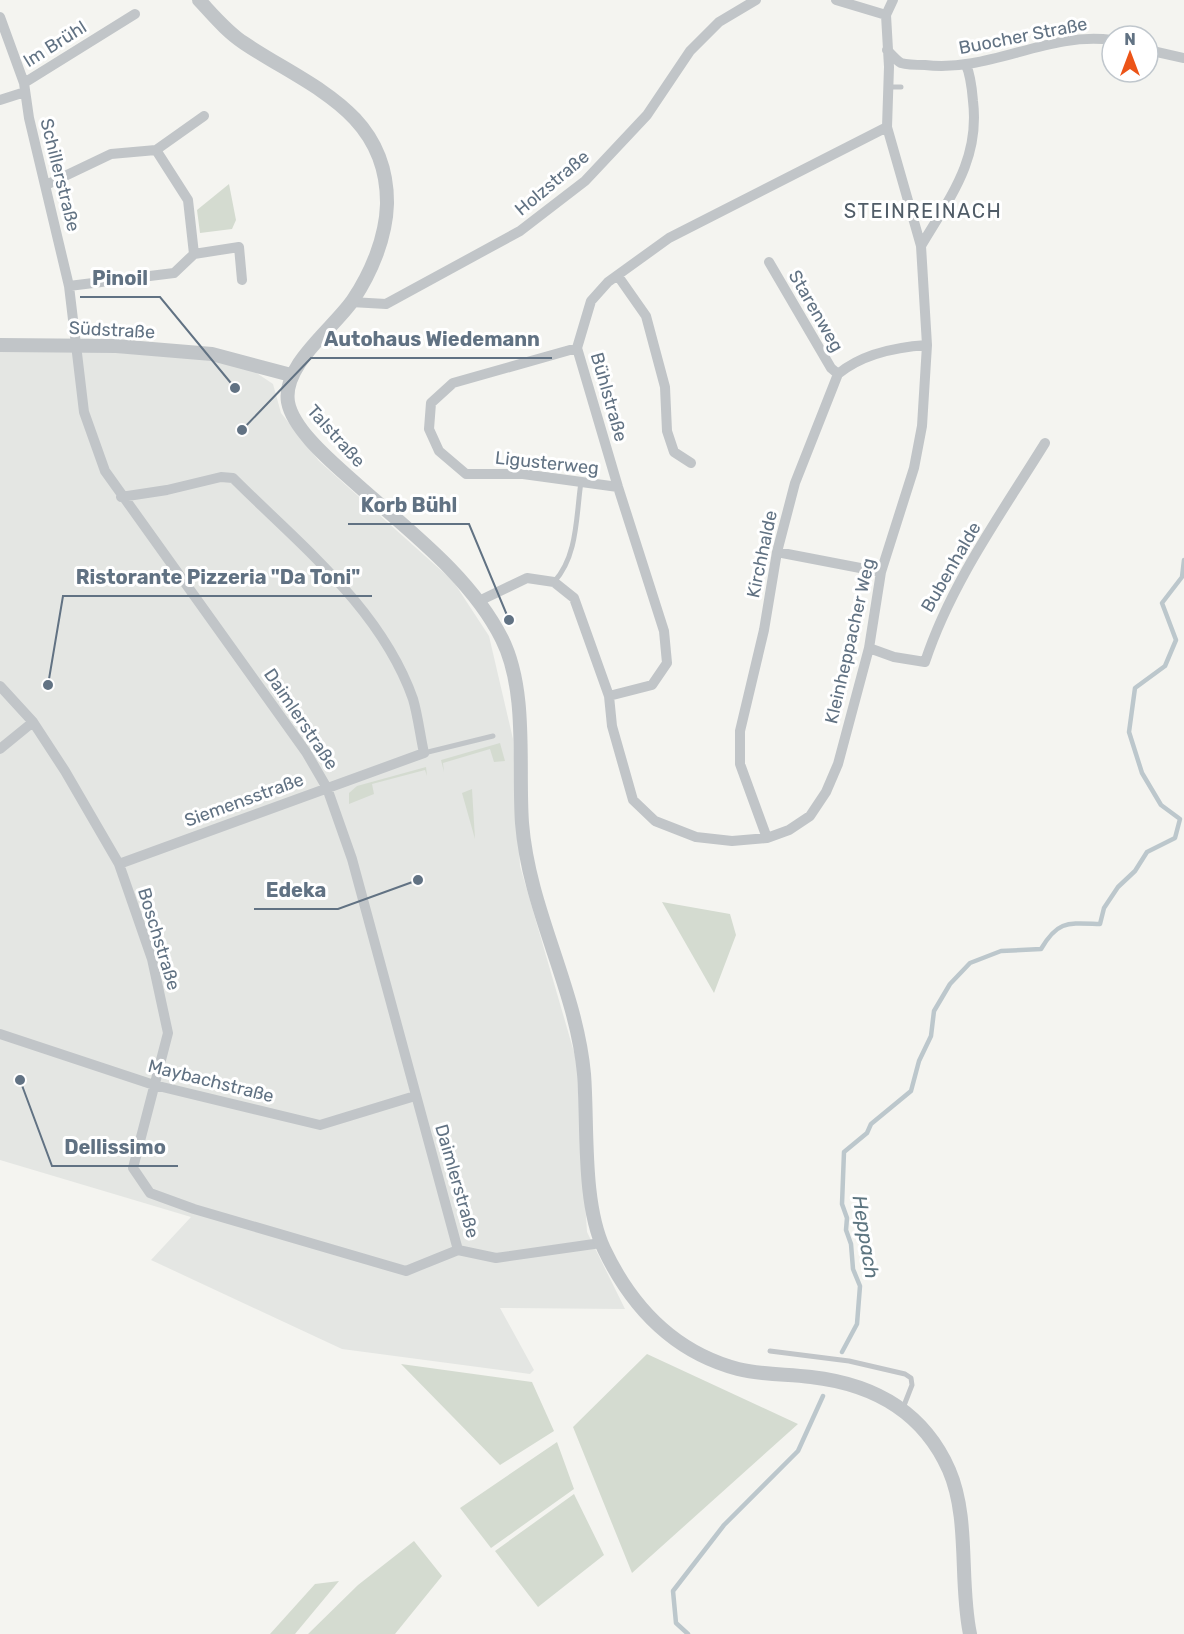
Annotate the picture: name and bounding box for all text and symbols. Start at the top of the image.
street label: Buocher Straße [957,13,1089,59]
street label: Im Brühl [19,16,91,72]
north arrow [1100,24,1160,84]
text: N [1124,30,1136,49]
street label: Schillerstraße [35,116,85,234]
street label: Holzstraße [510,146,594,220]
district label: STEINREINACH [844,199,1002,223]
callout: Pinoil [80,259,160,297]
text: Pinoil [92,266,148,290]
street label: Starenweg [784,266,848,356]
street label: Südstraße [68,317,156,343]
callout: Autohaus Wiedemann [311,320,552,358]
text: Autohaus Wiedemann [324,327,540,351]
street label: Bühlstraße [586,350,632,444]
street label: Talstraße [302,400,370,472]
street label: Ligusterweg [494,447,600,479]
callout: Korb Bühl [348,486,469,524]
text: Korb Bühl [361,493,457,517]
street label: Kirchhalde [742,508,782,600]
street label: Bubenhalde [916,518,986,616]
street label: Kleinheppacher Weg [820,556,880,726]
callout: Ristorante Pizzeria "Da Toni" [63,558,372,596]
text: Ristorante Pizzeria "Da Toni" [76,565,360,589]
street label: Daimlerstraße [259,664,343,774]
street label: Siemensstraße [181,768,307,832]
callout: Edeka [254,871,338,909]
text: Edeka [266,878,326,902]
street label: Boschstraße [133,885,185,993]
street label: Maybachstraße [146,1055,276,1107]
street label: Daimlerstraße [430,1121,484,1241]
callout: Dellissimo [52,1128,178,1166]
text: Dellissimo [64,1135,166,1159]
water label: Heppach [848,1194,884,1280]

